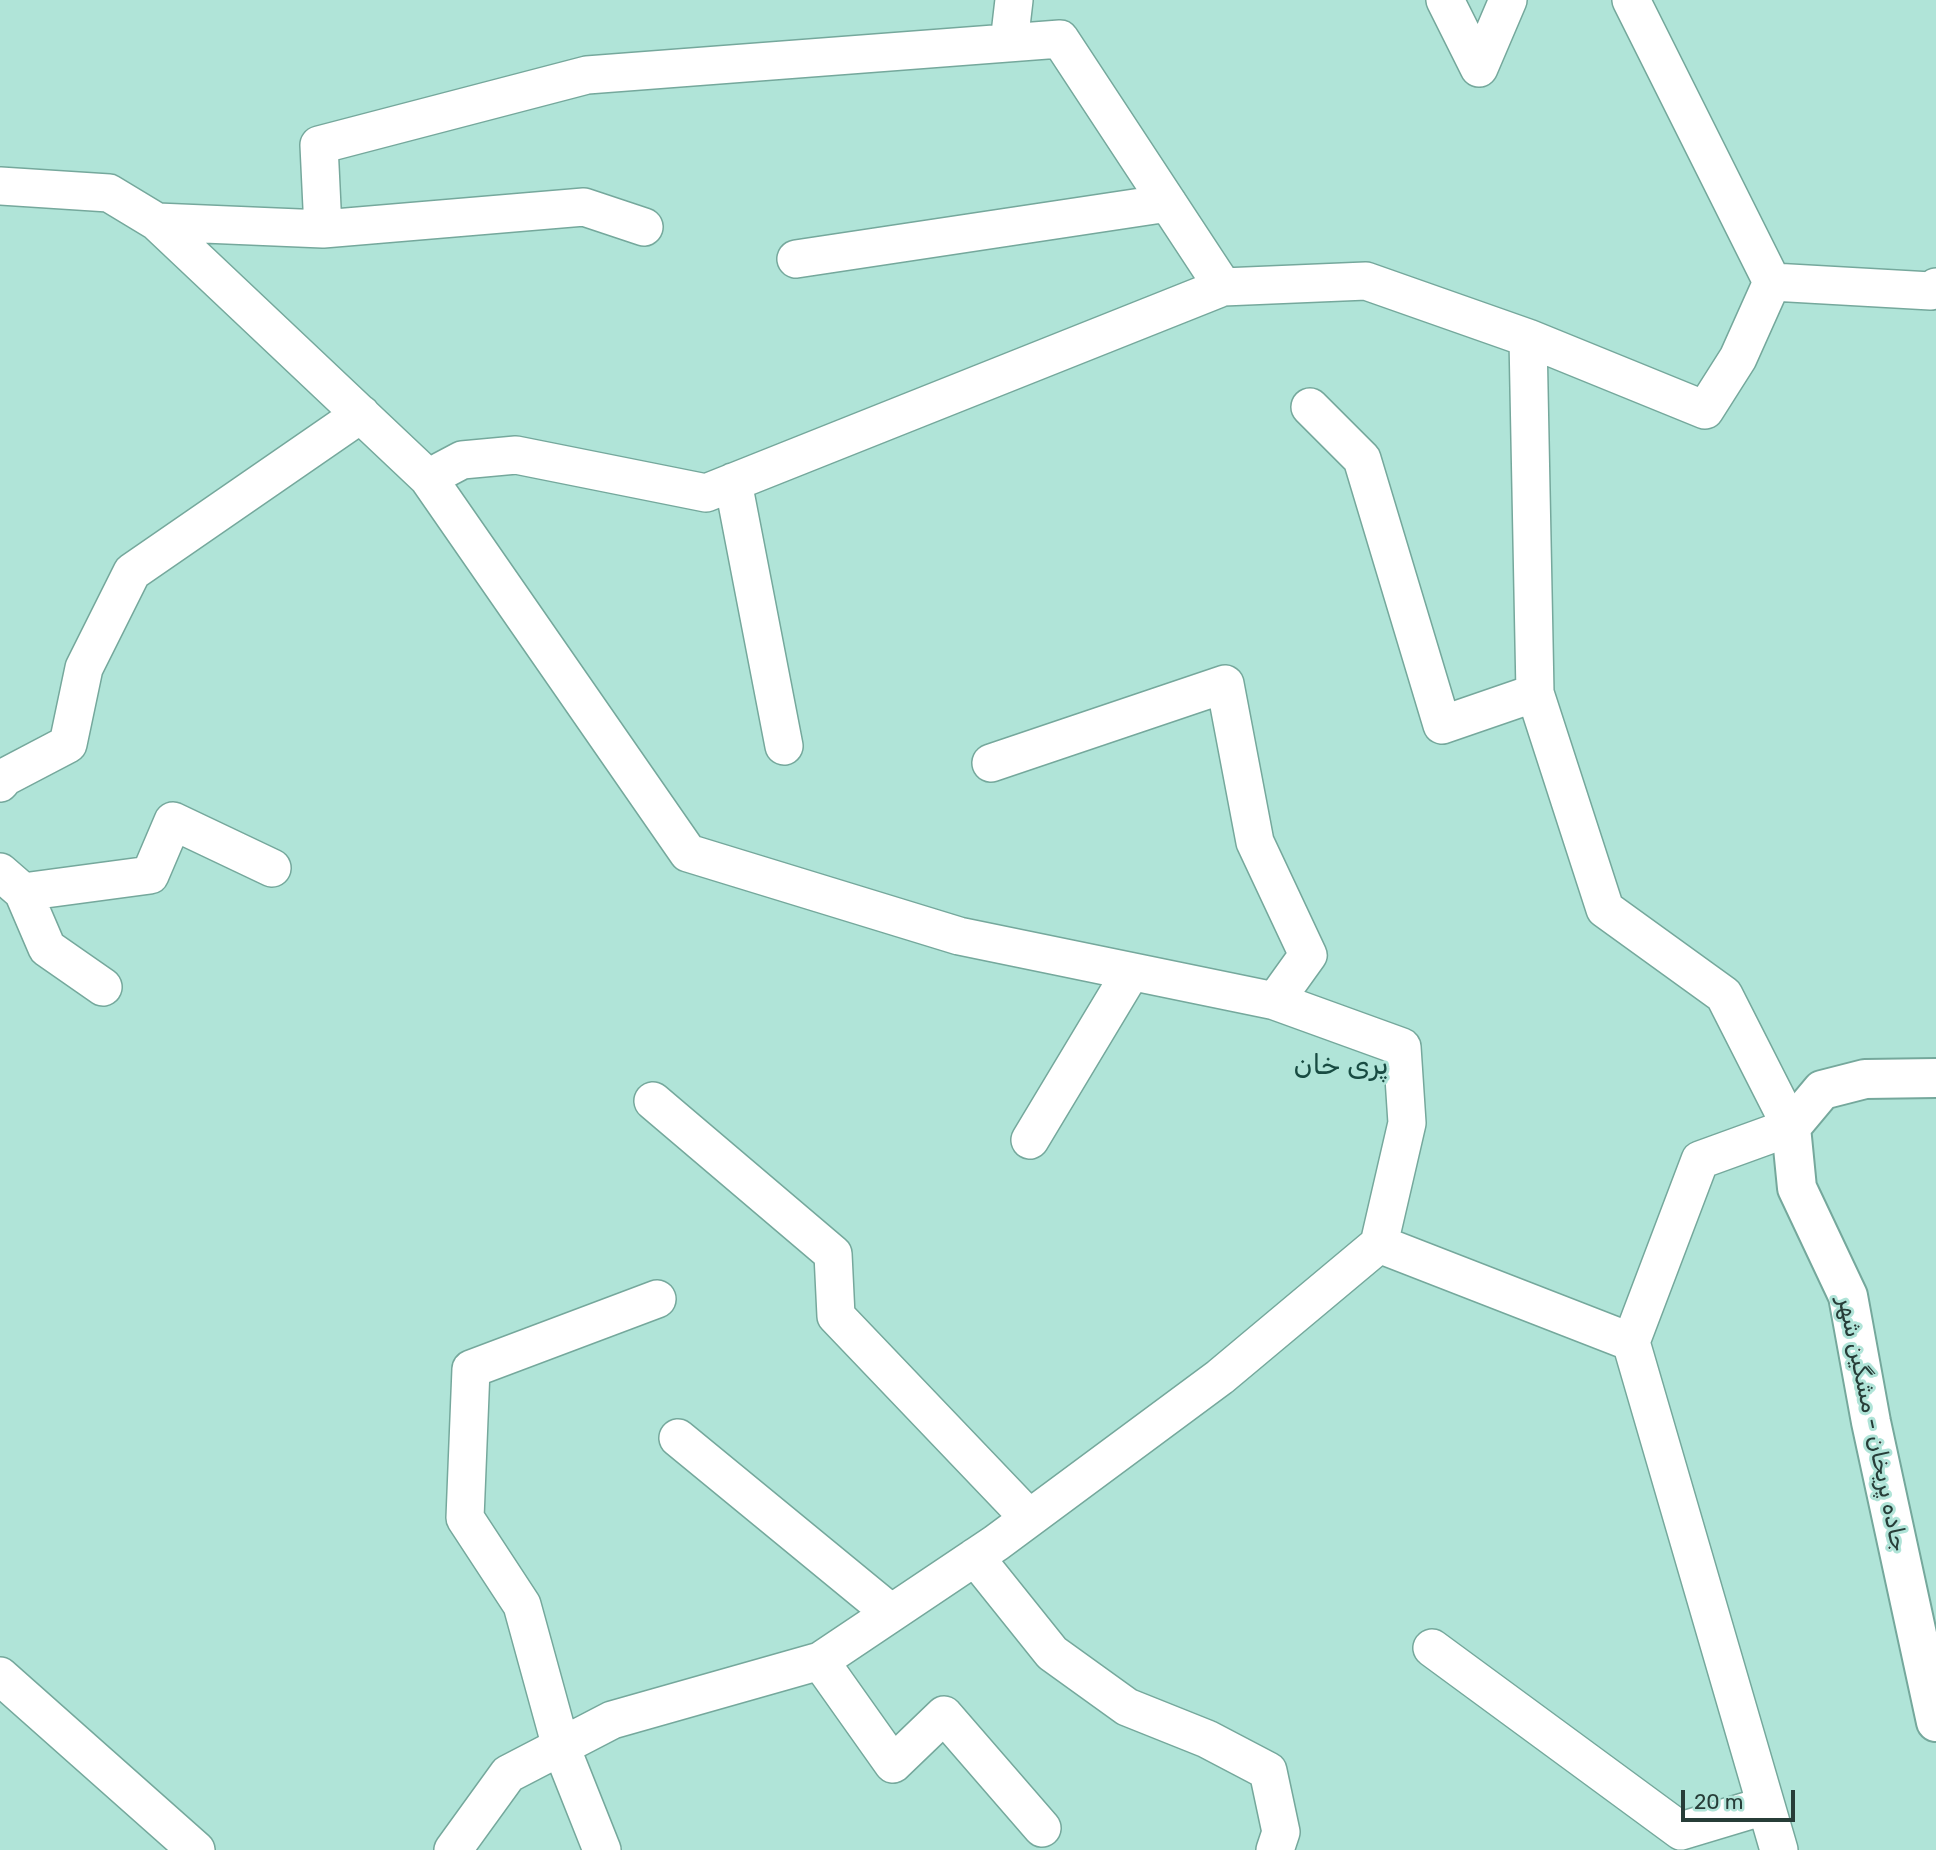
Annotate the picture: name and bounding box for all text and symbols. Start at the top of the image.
district label: پری خان [1293,1049,1389,1083]
street label: جاده پریخان - مشگین شهر [1831,1294,1913,1554]
scale bar [1684,1776,1798,1820]
text: 20 m [1694,1789,1743,1814]

